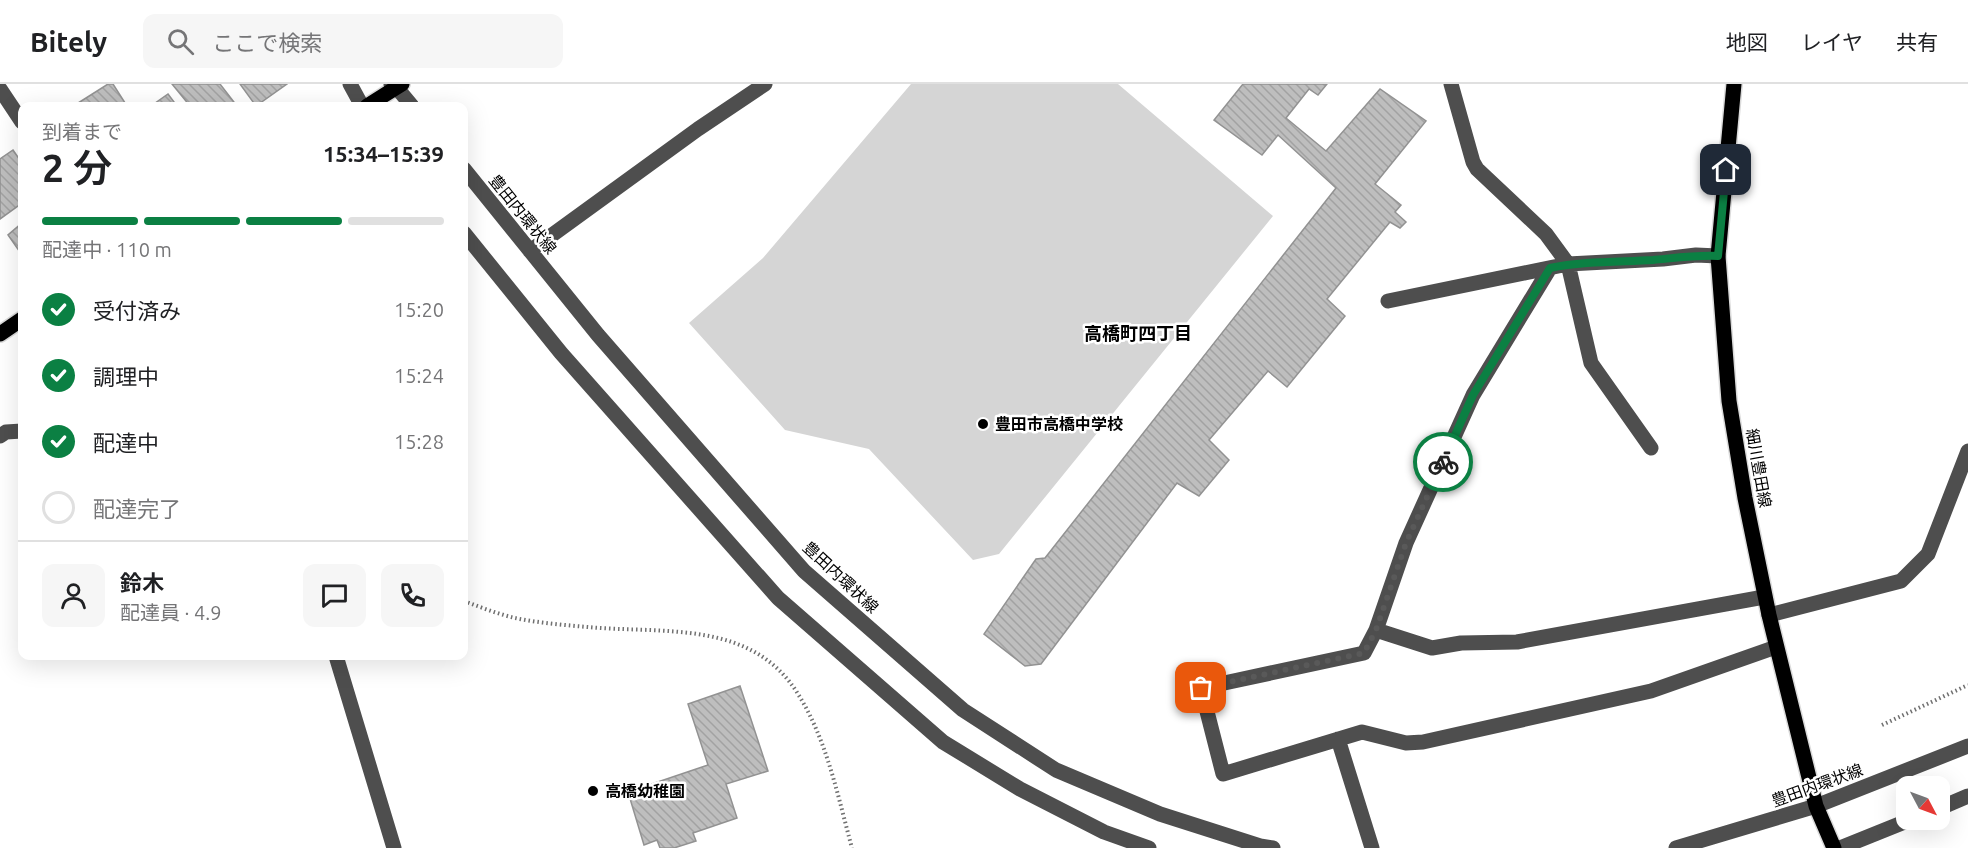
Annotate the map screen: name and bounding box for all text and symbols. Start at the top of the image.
search box [143,14,563,68]
icon: search [164,25,197,58]
text: Bitely [30,26,107,57]
text: ここで検索 [212,30,322,55]
text: 地図 [1726,30,1768,54]
text: レイヤ [1801,30,1863,54]
text: 共有 [1896,30,1938,54]
text: 到着まで [42,120,122,143]
text: 15:34–15:39 [323,141,444,166]
pin [1700,144,1751,195]
text: 2 分 [42,146,112,189]
icon: home [1709,153,1742,186]
street label: 豊田内環状線 [486,171,560,257]
text: 配達中 · 110 m [42,238,172,261]
icon: check [42,293,75,326]
text: 受付済み [93,298,181,323]
text: 15:20 [394,298,444,321]
district label: 高橋町四丁目 [1084,323,1192,343]
icon: check [42,359,75,392]
text: 調理中 [93,364,159,389]
text: 15:24 [394,364,444,387]
place label: 豊田市高橋中学校 [995,415,1123,433]
marker: 豊田市高橋中学校 [976,417,990,431]
icon: check [42,425,75,458]
street label: 細川豊田線 [1743,427,1775,509]
text: 配達中 [93,430,159,455]
text: 15:28 [394,430,444,453]
courier [1413,432,1473,492]
icon: bike [1427,446,1460,479]
text: 配達完了 [93,496,181,521]
street label: 豊田内環状線 [800,538,882,616]
button: person [42,564,105,627]
button: chat [303,564,366,627]
button: phone [381,564,444,627]
text: 鈴木 [120,570,164,595]
text: 配達員 · 4.9 [120,601,222,624]
pin [1175,662,1226,713]
icon: bag [1184,671,1217,704]
street label: 豊田内環状線 [1769,760,1865,810]
north arrow [1896,776,1950,830]
map controls [1896,776,1950,830]
place label: 高橋幼稚園 [605,782,685,800]
marker: 高橋幼稚園 [586,784,600,798]

